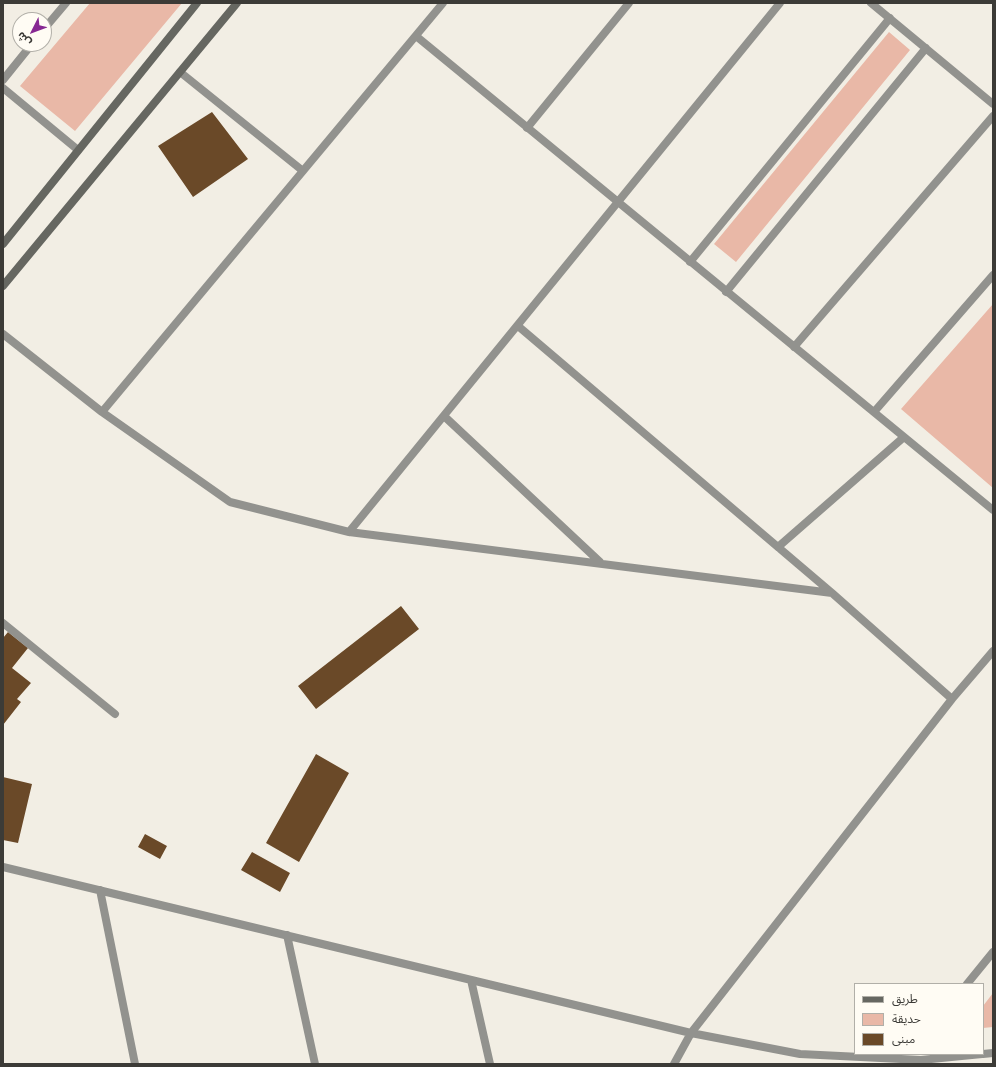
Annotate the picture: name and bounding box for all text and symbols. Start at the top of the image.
north arrow [12,12,52,52]
text: ش [13,28,35,50]
legend [854,983,984,1055]
text: طريق [892,989,918,1008]
text: حديقة [892,1009,921,1028]
text: مبنى [892,1029,915,1048]

